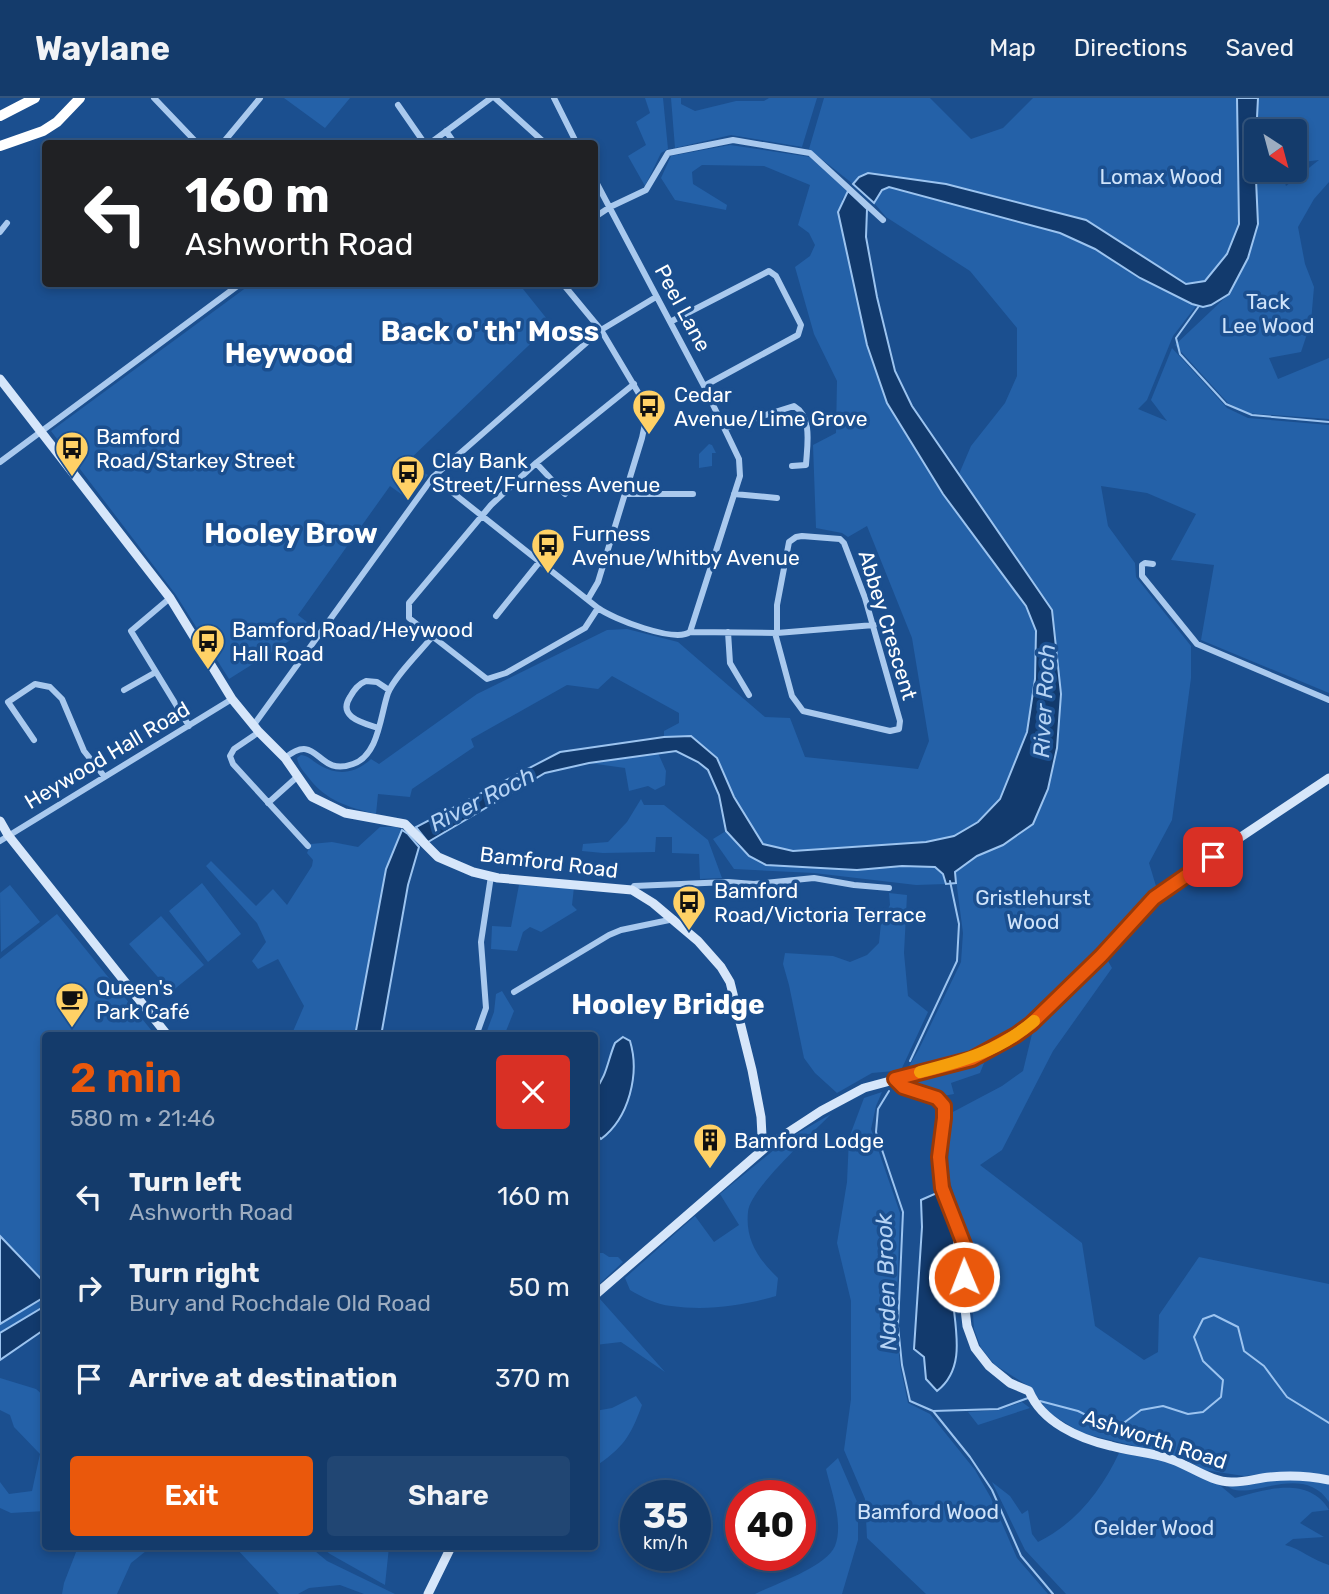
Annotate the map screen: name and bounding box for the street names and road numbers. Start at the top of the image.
street label: Peel Lane [650,260,716,356]
street label: Abbey Crescent [853,547,923,703]
street label: Heywood Hall Road [20,696,194,814]
street label: Bamford Road [478,841,620,883]
street label: Ashworth Road [1080,1404,1230,1474]

